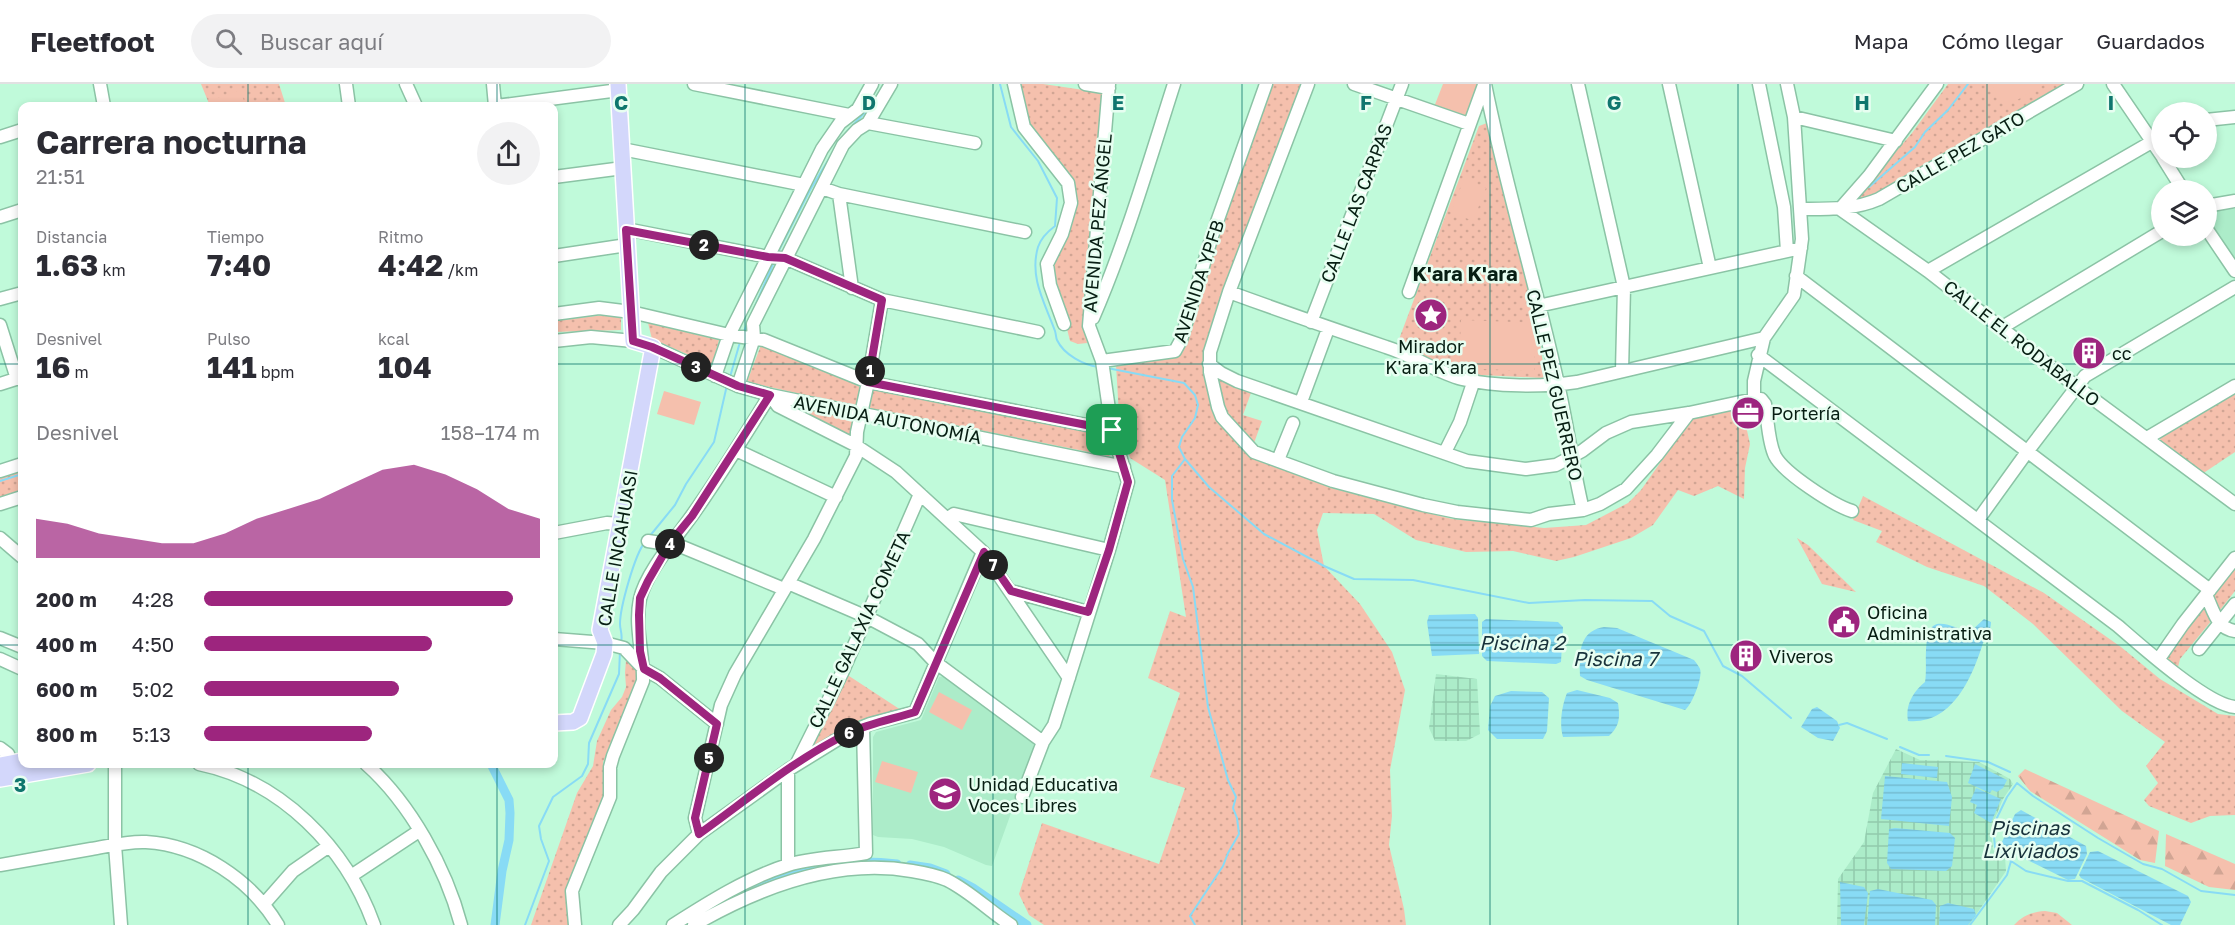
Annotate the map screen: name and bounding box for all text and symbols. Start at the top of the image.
search box [191,14,611,68]
text: Fleetfoot [30,25,155,58]
icon: search [212,25,245,58]
text: Buscar aquí [260,28,383,55]
text: Mapa [1854,28,1909,54]
text: Cómo llegar [1942,28,2063,54]
text: Guardados [2096,28,2205,54]
text: C [614,90,628,114]
text: D [862,90,876,114]
text: E [1112,90,1124,114]
text: F [1360,90,1372,114]
text: G [1607,90,1621,114]
text: H [1854,90,1870,114]
text: I [2108,90,2114,114]
map controls [2151,102,2217,246]
button: locate [2151,102,2217,168]
street label: CALLE PEZ GATO [1892,106,2028,198]
street label: CALLE LAS CARPAS [1316,120,1396,286]
text: Carrera nocturna [36,122,307,161]
button: share [477,122,540,185]
street label: AVENIDA PEZ ÁNGEL [1078,133,1116,313]
text: 21:51 [36,164,85,188]
button: layers [2151,180,2217,246]
street label: AVENIDA YPFB [1168,217,1228,345]
text: Distancia [36,227,107,247]
text: Tiempo [207,227,264,247]
text: Ritmo [378,227,423,247]
pin: 2 [689,230,719,260]
text: 2 [699,235,709,255]
text: 1.63 [36,247,98,283]
text: 7:40 [207,247,271,283]
text: 4:42 [378,247,443,283]
text: km [98,260,126,280]
text: /km [443,260,478,280]
district label: K'ara K'ara [1412,261,1518,285]
street label: CALLE EL RODABALLO [1939,275,2105,411]
street label: CALLE PEZ GUERRERO [1522,287,1588,483]
place icon: Mirador K'ara K'ara [1413,297,1449,333]
text: Desnivel [36,329,102,349]
text: Pulso [207,329,250,349]
text: kcal [378,329,410,349]
place label: Mirador K'ara K'ara [1385,335,1477,378]
building icon: cc [2071,335,2107,371]
place label: cc [2112,342,2132,364]
text: 16 [36,349,71,385]
text: 141 [207,349,257,385]
text: 104 [378,349,432,385]
pin: 3 [681,352,711,382]
pin: 1 [855,356,885,386]
text: 3 [691,357,701,377]
text: 1 [866,361,874,381]
text: m [71,362,89,382]
text: bpm [257,362,295,382]
street label: AVENIDA AUTONOMÍA [792,390,984,448]
office icon: Portería [1730,395,1766,431]
place label: Portería [1771,402,1840,424]
pin [1086,404,1137,455]
icon: arrive [1095,413,1128,446]
text: Desnivel [36,420,119,444]
text: 158–174 m [441,420,540,444]
street label: CALLE INCAHUASI [592,468,642,628]
street label: CALLE GALAXIA COMETA [803,527,915,731]
pin: 4 [655,529,685,559]
text: 4 [665,534,675,554]
pin: 7 [978,550,1008,580]
text: 7 [989,555,997,575]
text: 200 m [36,587,97,611]
text: 4:28 [132,587,174,611]
place label: Oficina Administrativa [1867,601,1992,644]
public building icon: Oficina Administrativa [1826,604,1862,640]
water label: Piscina 2 [1479,630,1567,654]
text: 400 m [36,632,97,656]
text: 4:50 [132,632,174,656]
building icon: Viveros [1728,638,1764,674]
place label: Viveros [1769,645,1833,667]
water label: Piscina 7 [1573,646,1661,670]
text: 600 m [36,677,97,701]
text: 5:02 [132,677,174,701]
pin: 6 [834,718,864,748]
text: 800 m [36,722,97,746]
text: 5:13 [132,722,171,746]
text: 6 [844,723,854,743]
pin: 5 [694,743,724,773]
text: 5 [704,748,714,768]
text: 3 [14,772,26,796]
place label: Unidad Educativa Voces Libres [968,773,1118,816]
school or university icon: Unidad Educativa Voces Libres [927,776,963,812]
water label: Piscinas Lixiviados [1982,815,2079,862]

